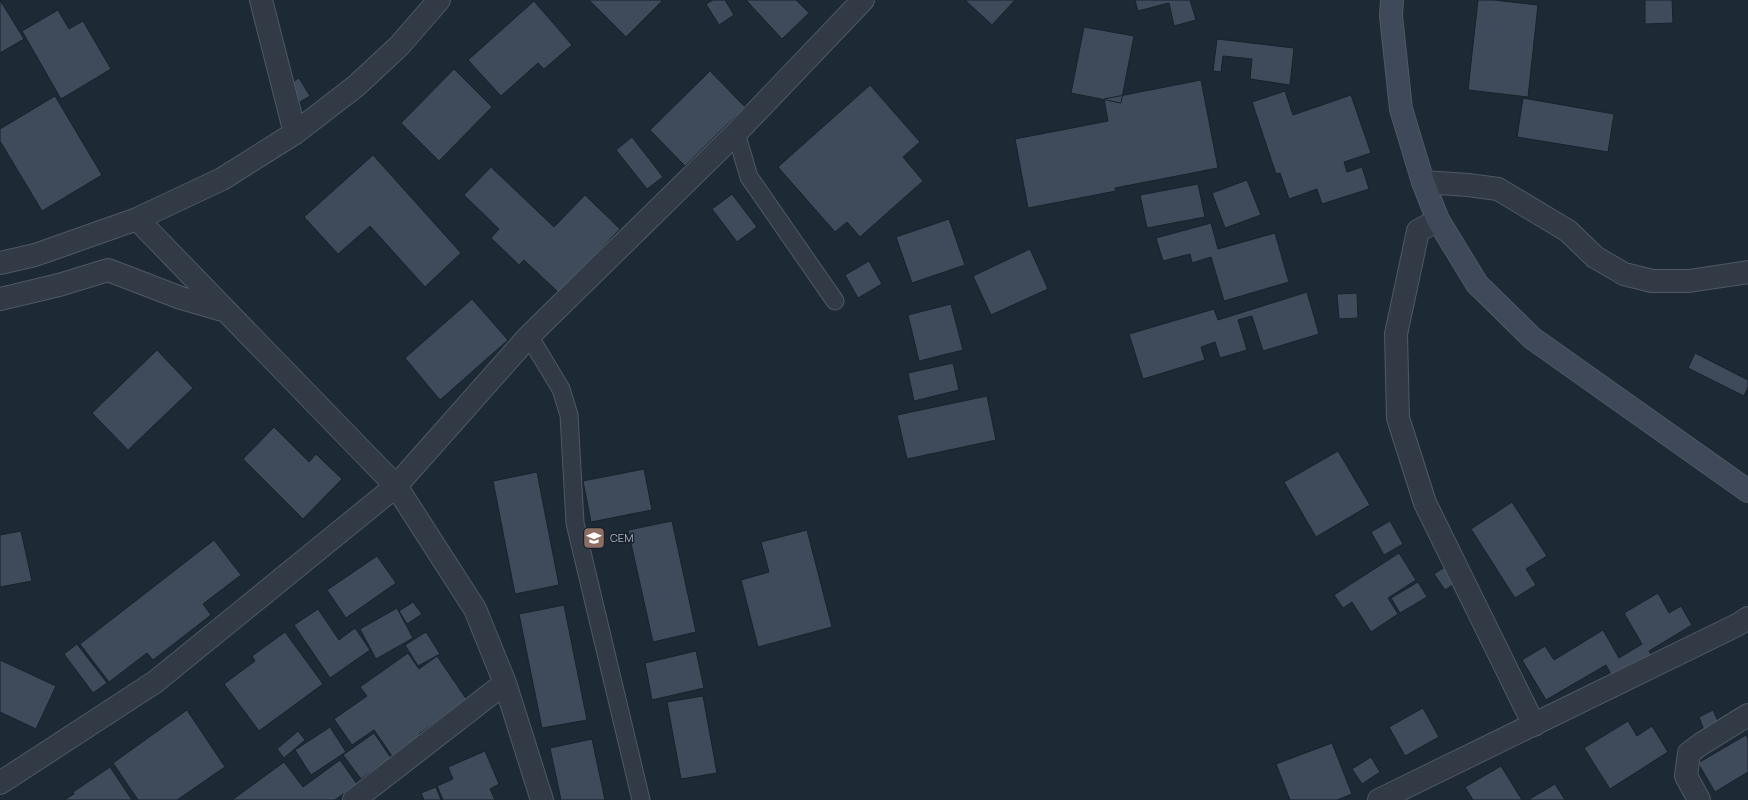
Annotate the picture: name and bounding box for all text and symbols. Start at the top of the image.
school or university icon: CEM [581,525,607,551]
place label: CEM [610,530,633,545]

